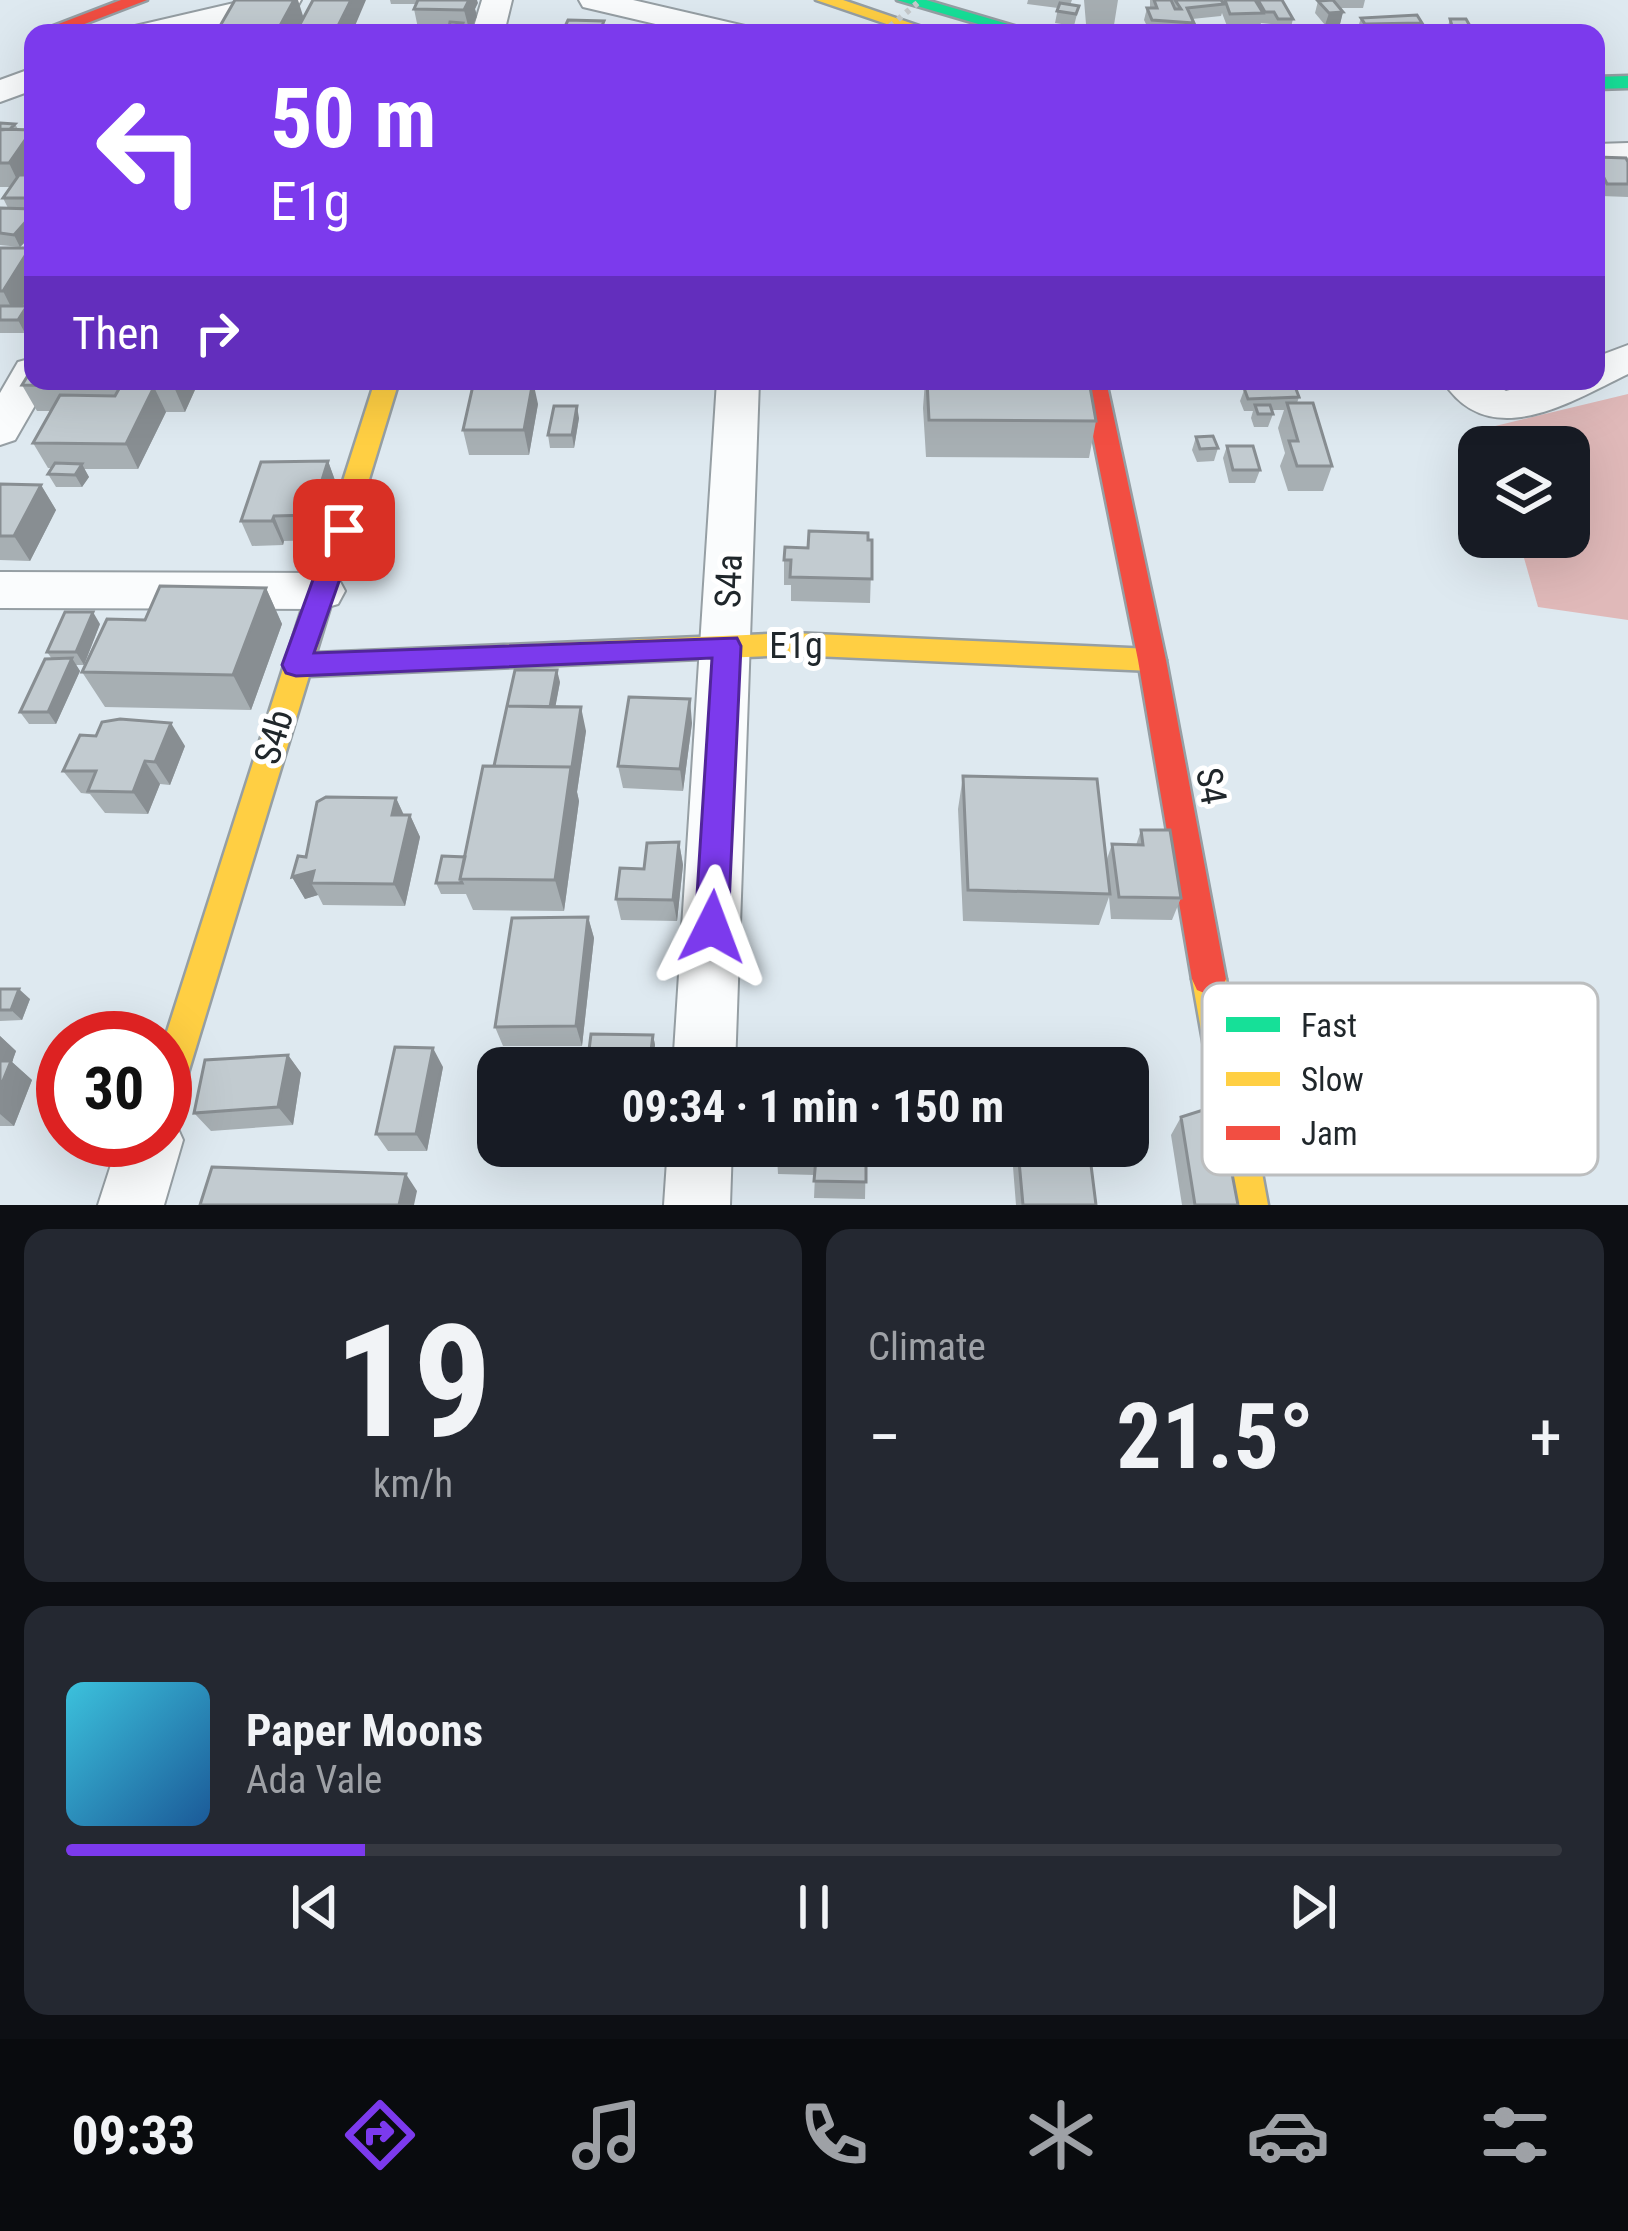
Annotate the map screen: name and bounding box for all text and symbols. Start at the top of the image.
text: 50 m [270,69,437,168]
icon: left [72,72,228,228]
text: E1g [270,170,350,233]
icon: right [184,300,250,366]
text: Then [72,307,160,360]
map controls [1458,426,1590,558]
button: layers [1458,426,1590,558]
pin [293,479,395,581]
icon: arrive [311,497,377,563]
street label: S4a [707,553,751,609]
street label: E1g [769,625,823,667]
street label: S4b [246,705,302,769]
street label: S4 [1187,764,1235,808]
position arrow [649,864,775,990]
legend [1202,983,1598,1175]
text: Fast [1301,1006,1357,1045]
speed limit sign: 30 [36,1011,192,1167]
text: Slow [1301,1060,1364,1099]
text: 09:34 · 1 min · 150 m [622,1080,1004,1133]
text: Jam [1301,1114,1358,1153]
text: 19 [334,1291,492,1474]
text: Climate [868,1324,986,1370]
text: 21.5° [1116,1385,1314,1490]
text: − [868,1399,901,1476]
text: + [1529,1399,1562,1476]
text: km/h [373,1461,453,1507]
text: Paper Moons [246,1704,483,1757]
text: Ada Vale [246,1757,382,1803]
icon: previous [282,1874,348,1940]
icon: pause [781,1874,847,1940]
icon: next [1280,1874,1346,1940]
icon: directions [338,2093,422,2177]
icon: music [565,2093,649,2177]
icon: phone [792,2093,876,2177]
icon: climate [1019,2093,1103,2177]
icon: car [1246,2093,1330,2177]
icon: filters [1473,2093,1557,2177]
text: 09:33 [71,2104,195,2167]

